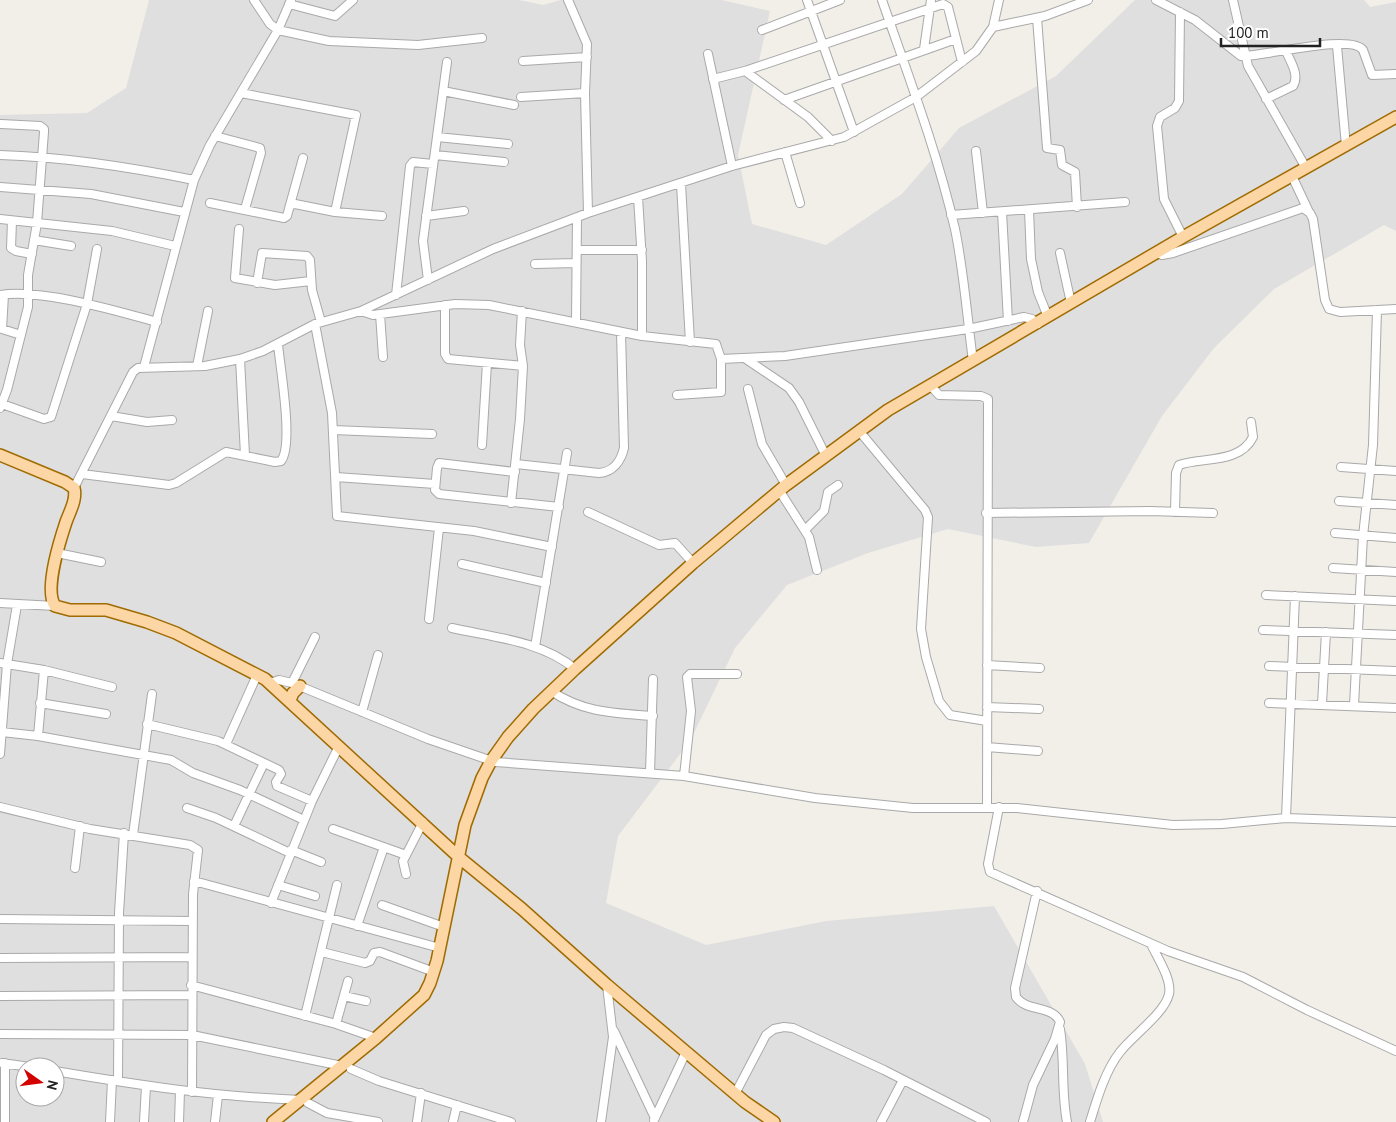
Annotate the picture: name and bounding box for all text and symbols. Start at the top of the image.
scale bar [1221,15,1320,47]
text: 100 m [1228,23,1269,42]
north arrow [15,1057,65,1107]
text: N [43,1079,62,1092]

